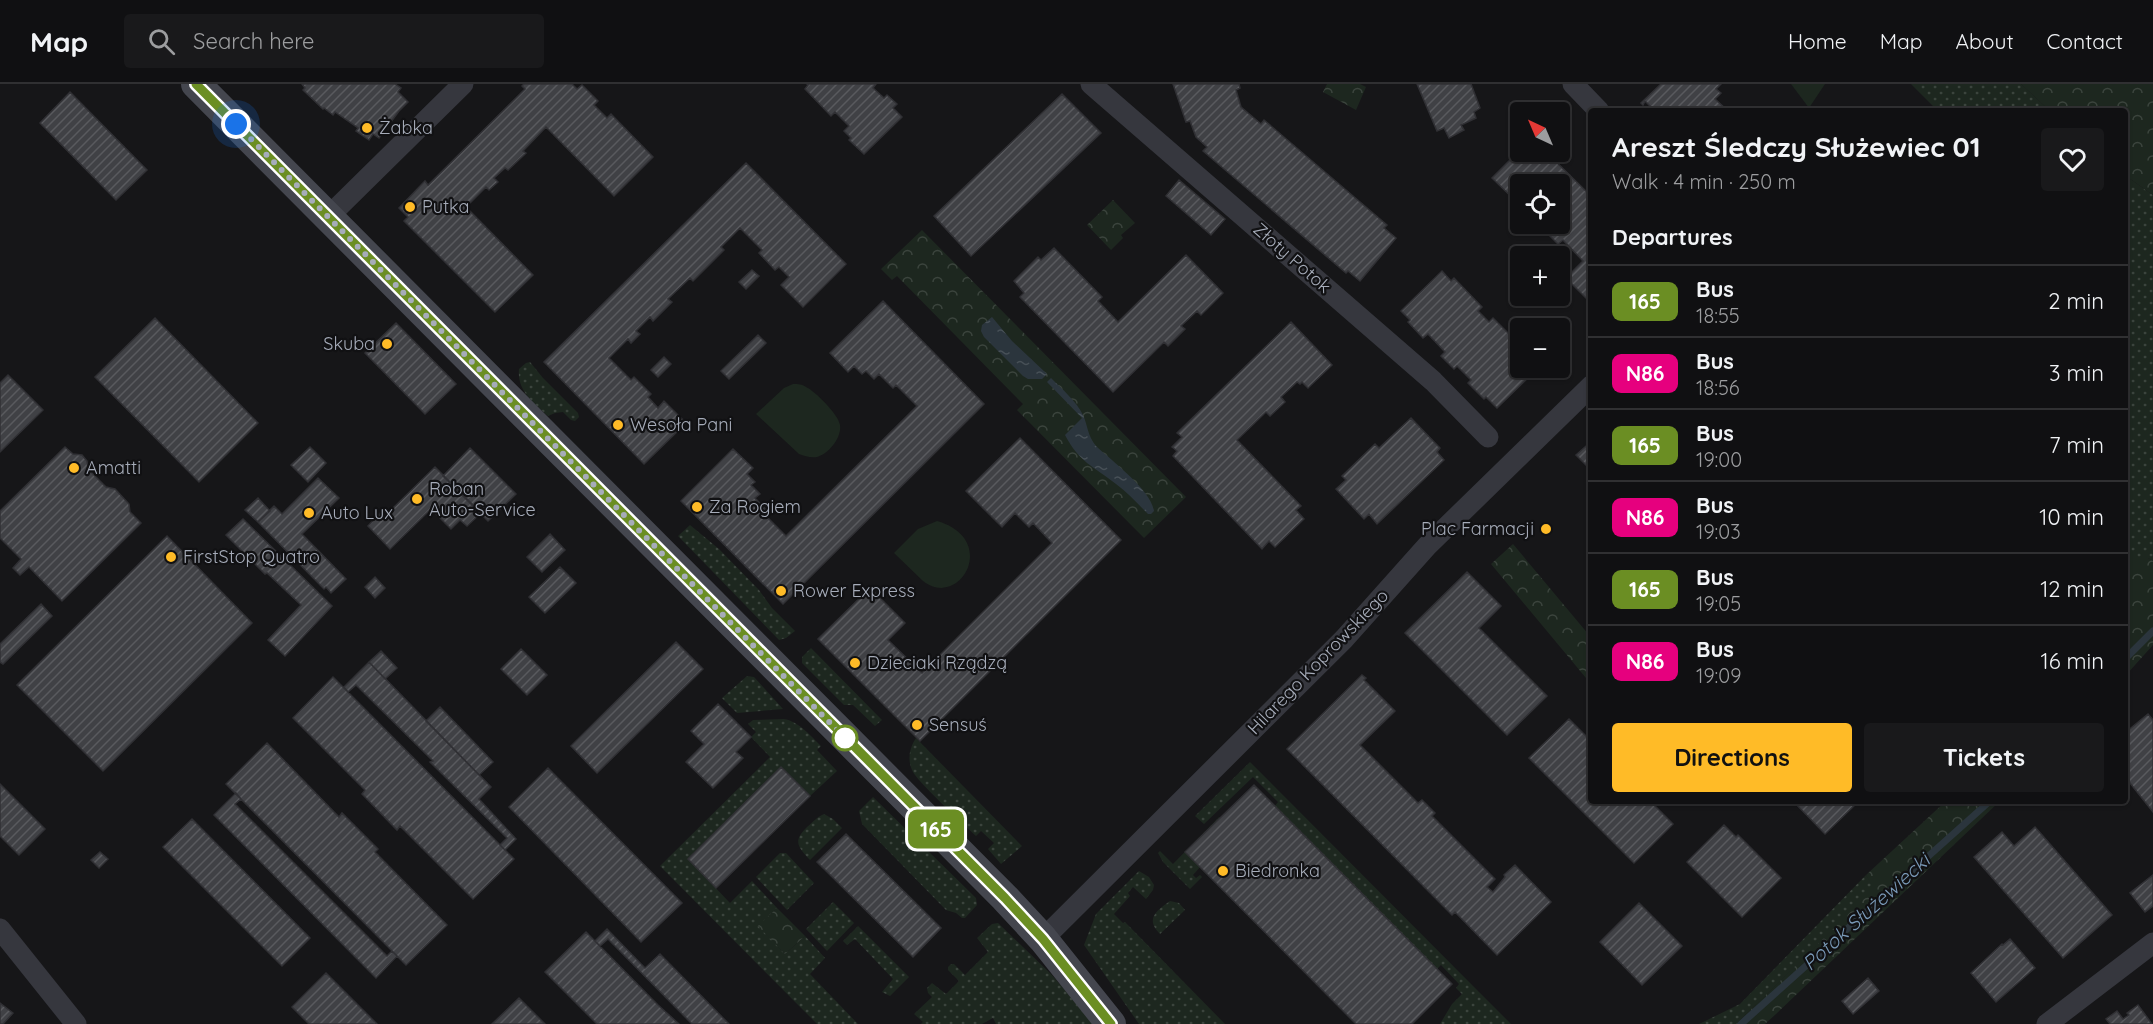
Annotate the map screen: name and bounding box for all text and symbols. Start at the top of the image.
search box [124,14,544,68]
text: Map [30,24,88,59]
icon: search [145,25,178,58]
text: Search here [193,27,315,55]
text: Home [1788,28,1847,54]
text: Map [1880,28,1923,54]
text: About [1956,28,2014,54]
text: Contact [2047,28,2123,54]
north arrow [1510,102,1570,162]
map controls [1510,102,1570,378]
your location [221,109,251,139]
place label: Żabka [379,116,433,139]
marker: Żabka [360,121,374,135]
button: heart [2041,128,2104,191]
text: Areszt Śledczy Służewiec 01 [1612,129,1981,164]
text: Walk · 4 min · 250 m [1612,169,1796,194]
button: locate [1510,174,1570,234]
place label: Putka [422,195,469,218]
marker: Putka [403,200,417,214]
street label: Złoty Potok [1249,218,1336,298]
text: Departures [1612,223,1733,251]
button: + [1510,246,1570,306]
text: Bus [1696,275,1734,303]
text: 2 min [2048,287,2104,315]
text: 165 [1629,288,1661,314]
text: 18:55 [1696,303,1740,328]
button: − [1510,318,1570,378]
place label: Skuba [323,332,375,355]
marker: Skuba [380,337,394,351]
text: Bus [1696,347,1734,375]
text: 3 min [2049,359,2104,387]
text: N86 [1626,360,1664,386]
text: 18:56 [1696,375,1740,400]
place label: Wesoła Pani [630,413,732,436]
marker: Wesoła Pani [611,418,625,432]
text: Bus [1696,419,1734,447]
text: 7 min [2049,431,2104,459]
text: 165 [1629,432,1661,458]
text: 19:00 [1696,447,1742,472]
place label: Amatti [86,456,141,479]
marker: Amatti [67,461,81,475]
place label: Roban Auto-Service [429,477,536,521]
text: Bus [1696,491,1734,519]
marker: Roban Auto-Service [410,492,424,506]
place label: Za Rogiem [709,495,801,518]
marker: Za Rogiem [690,500,704,514]
place label: Auto Lux [321,501,393,524]
text: 10 min [2039,503,2104,531]
text: N86 [1626,504,1664,530]
marker: Auto Lux [302,506,316,520]
place label: Plac Farmacji [1421,517,1534,540]
text: 19:03 [1696,519,1741,544]
marker: Plac Farmacji [1539,522,1553,536]
place label: FirstStop Quatro [183,545,320,568]
marker: FirstStop Quatro [164,550,178,564]
text: Bus [1696,563,1734,591]
text: 12 min [2040,575,2104,603]
text: 165 [1629,576,1661,602]
place label: Rower Express [793,579,915,602]
marker: Rower Express [774,584,788,598]
street label: Hilarego Koprowskiego [1242,584,1393,739]
text: 19:05 [1696,591,1741,616]
text: Bus [1696,635,1734,663]
text: 16 min [2041,647,2104,675]
text: N86 [1626,648,1664,674]
place label: Dzieciaki Rządzą [867,651,1007,674]
marker: Dzieciaki Rządzą [848,656,862,670]
text: 19:09 [1696,663,1741,688]
place label: Sensuś [929,713,987,736]
marker: Sensuś [910,718,924,732]
button: Directions [1612,723,1852,792]
button: Tickets [1864,723,2104,792]
unlabelled marker [832,725,858,751]
line badge: 165 [902,810,970,848]
text: 165 [920,816,952,842]
water label: Potok Służewiecki [1797,846,1937,975]
place label: Biedronka [1235,859,1320,882]
marker: Biedronka [1216,864,1230,878]

